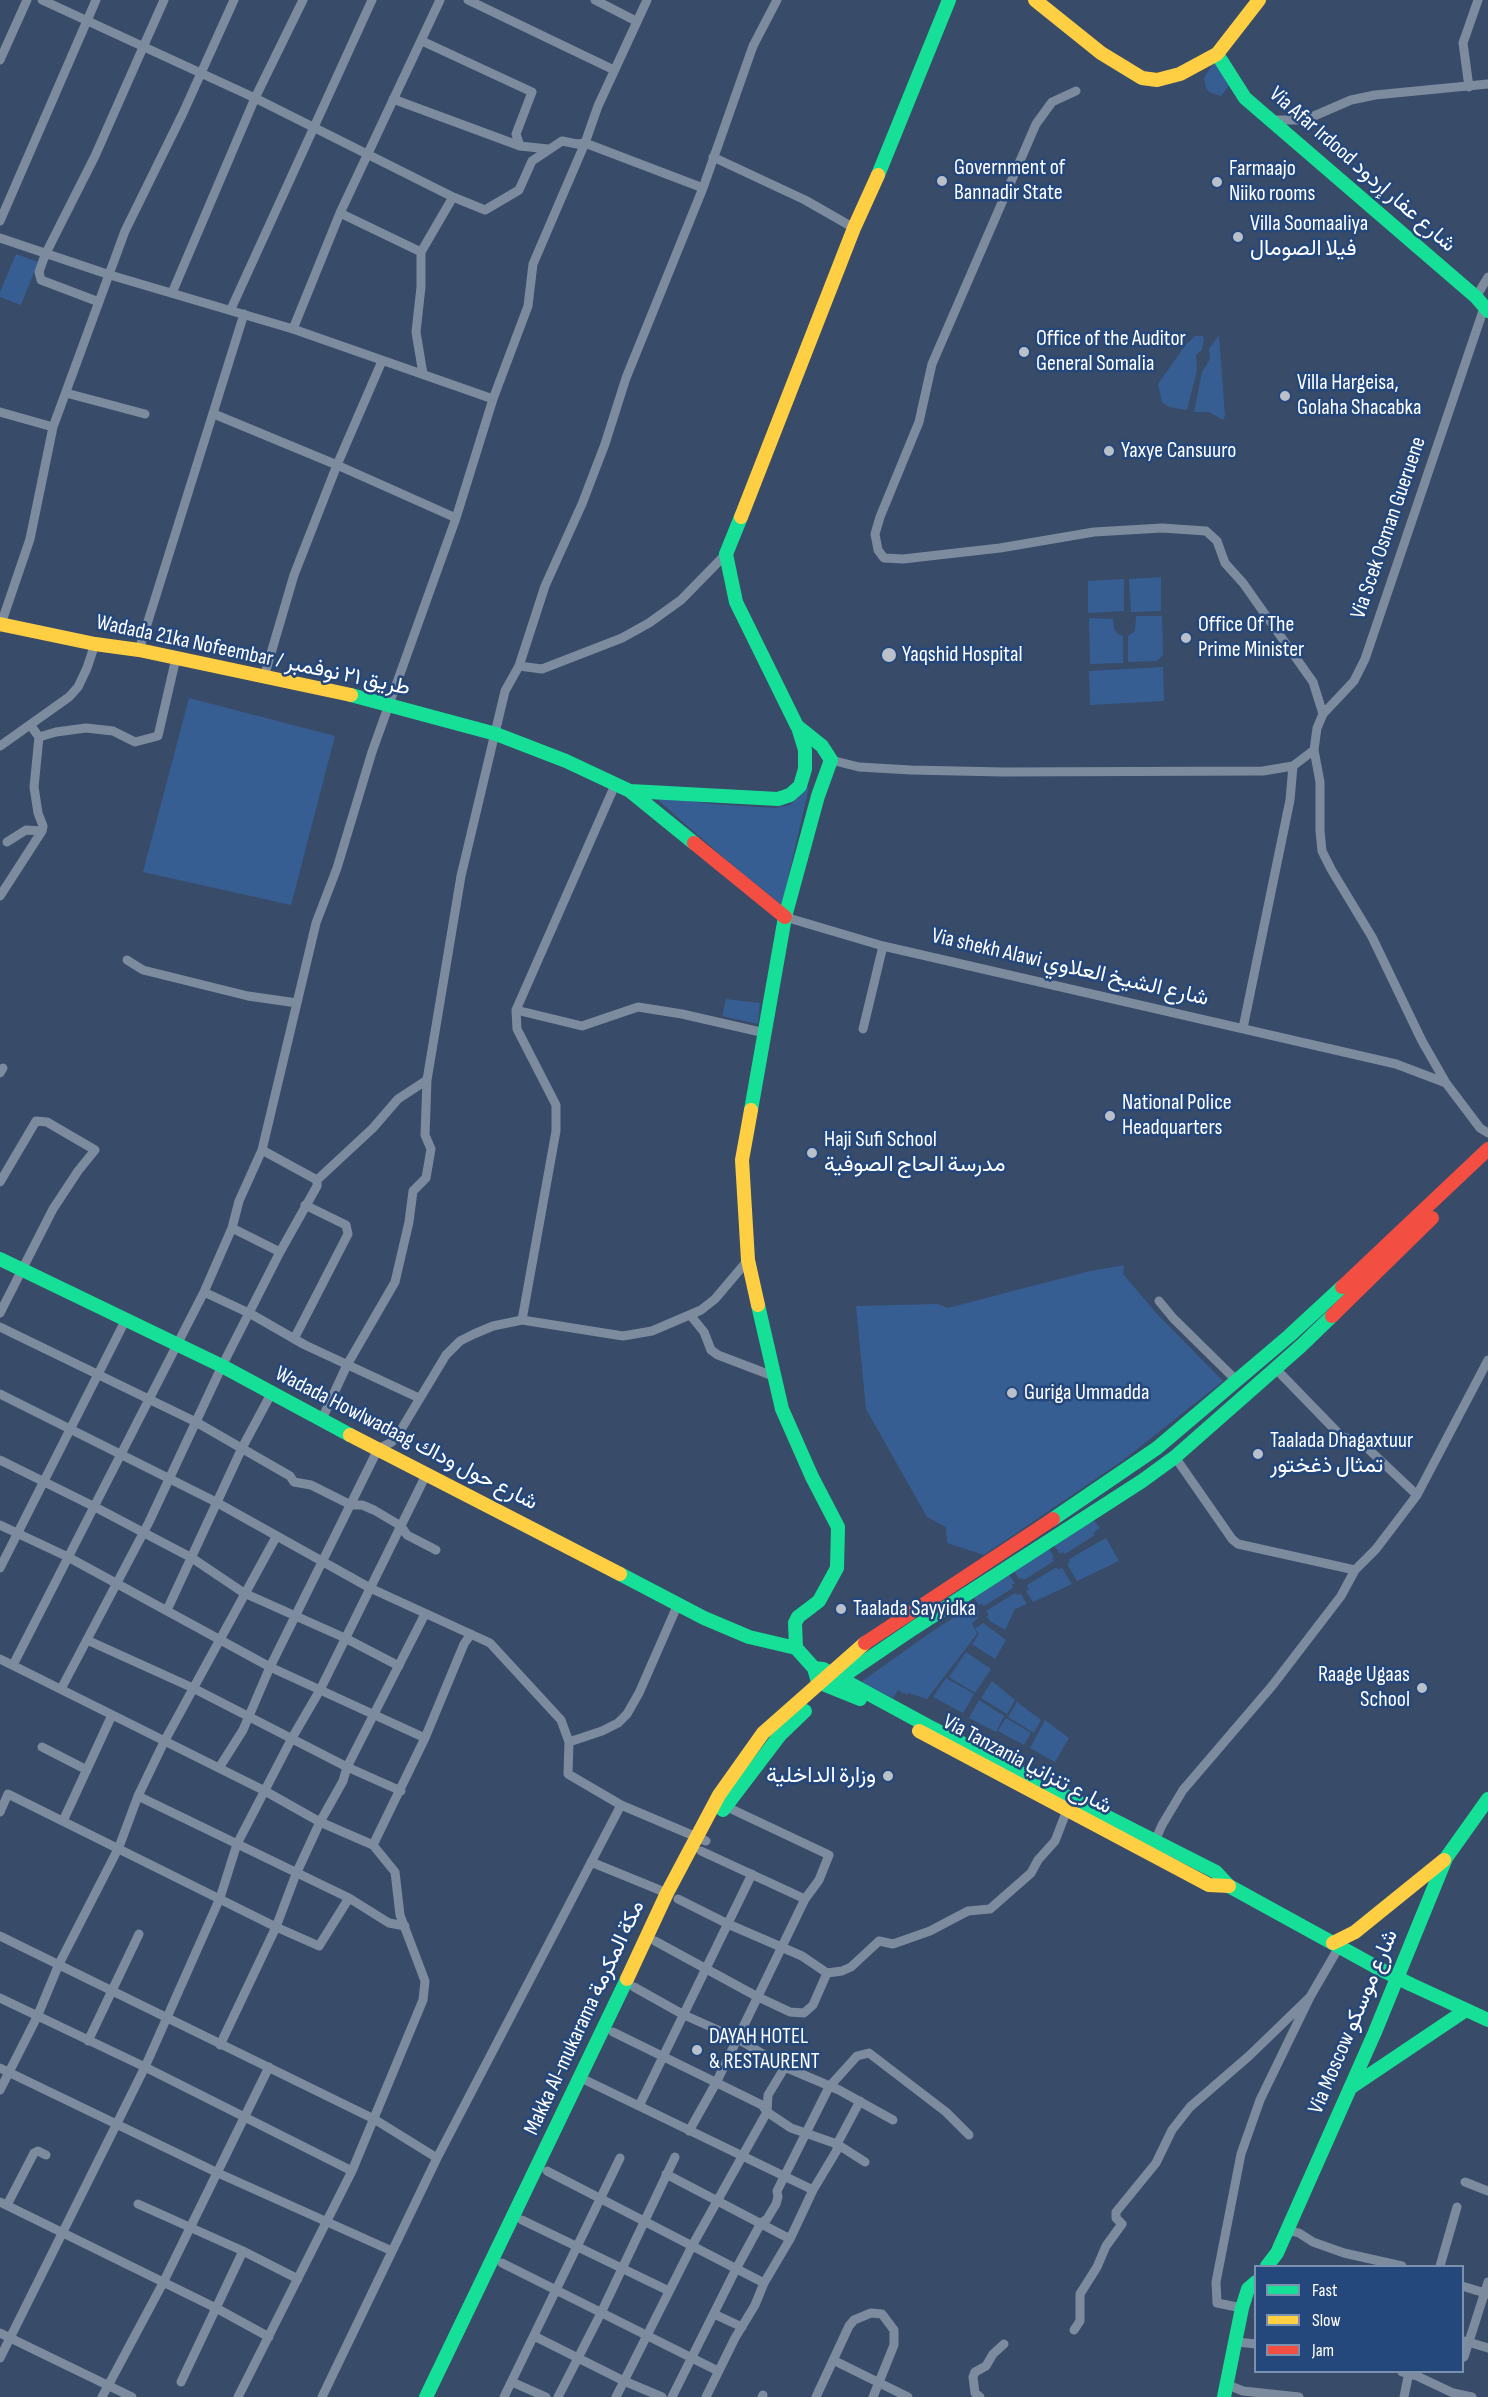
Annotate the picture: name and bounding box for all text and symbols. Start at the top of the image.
street label: Via Afar Irdood شارع عفار إردود [1263,82,1461,258]
place label: Government of Bannadir State [954,155,1065,206]
place label: Farmaajo Niiko rooms [1229,156,1315,208]
marker: Government of Bannadir State [935,174,949,188]
marker: Farmaajo Niiko rooms [1210,175,1224,189]
place label: Villa Soomaaliya فيلا الصومال [1250,211,1368,262]
marker: Villa Soomaaliya فيلا الصومال [1231,230,1245,244]
place label: Office of the Auditor General Somalia [1036,326,1186,378]
marker: Office of the Auditor General Somalia [1017,345,1031,359]
place label: Villa Hargeisa, Golaha Shacabka [1297,370,1421,422]
marker: Villa Hargeisa, Golaha Shacabka [1278,389,1292,403]
street label: Via Scek Osman Gueruene [1345,434,1433,622]
place label: Yaxye Cansuuro [1121,438,1236,464]
marker: Yaxye Cansuuro [1102,444,1116,458]
street label: Wadada 21ka Nofeembar / طريق ٢١ نوفمبر [94,610,412,702]
place label: Office Of The Prime Minister [1198,612,1304,664]
marker: Office Of The Prime Minister [1179,631,1193,645]
place label: Yaqshid Hospital [902,642,1022,668]
marker: Yaqshid Hospital [880,646,898,664]
street label: Via shekh Alawi شارع الشيخ العلاوي [929,923,1211,1013]
place label: National Police Headquarters [1122,1090,1232,1142]
marker: National Police Headquarters [1103,1109,1117,1123]
place label: Haji Sufi School مدرسة الحاج الصوفية [824,1127,1005,1178]
marker: Haji Sufi School مدرسة الحاج الصوفية [805,1146,819,1160]
street label: Wadada Howlwadaag شارع حول وداك [270,1361,542,1517]
place label: Guriga Ummadda [1024,1380,1150,1406]
marker: Guriga Ummadda [1005,1386,1019,1400]
place label: Taalada Dhagaxtuur تمثال ذغختور [1270,1428,1413,1480]
marker: Taalada Dhagaxtuur تمثال ذغختور [1251,1447,1265,1461]
place label: Taalada Sayyidka [853,1596,976,1622]
marker: Taalada Sayyidka [834,1602,848,1616]
place label: Raage Ugaas School [1318,1662,1410,1714]
marker: Raage Ugaas School [1415,1681,1429,1695]
street label: Via Tanzania شارع تنزانيا [938,1709,1116,1821]
place label: وزارة الداخلية [766,1763,876,1789]
marker: وزارة الداخلية [881,1769,895,1783]
street label: Makka Al-mukarama مكة المكرمة [519,1896,651,2140]
street label: Via Moscow شارع موسكو [1303,1926,1405,2118]
place label: DAYAH HOTEL & RESTAURENT [709,2024,820,2076]
marker: DAYAH HOTEL & RESTAURENT [690,2043,704,2057]
legend [1254,2265,1464,2373]
text: Fast [1312,2280,1337,2301]
text: Slow [1312,2310,1341,2331]
text: Jam [1312,2340,1334,2361]

